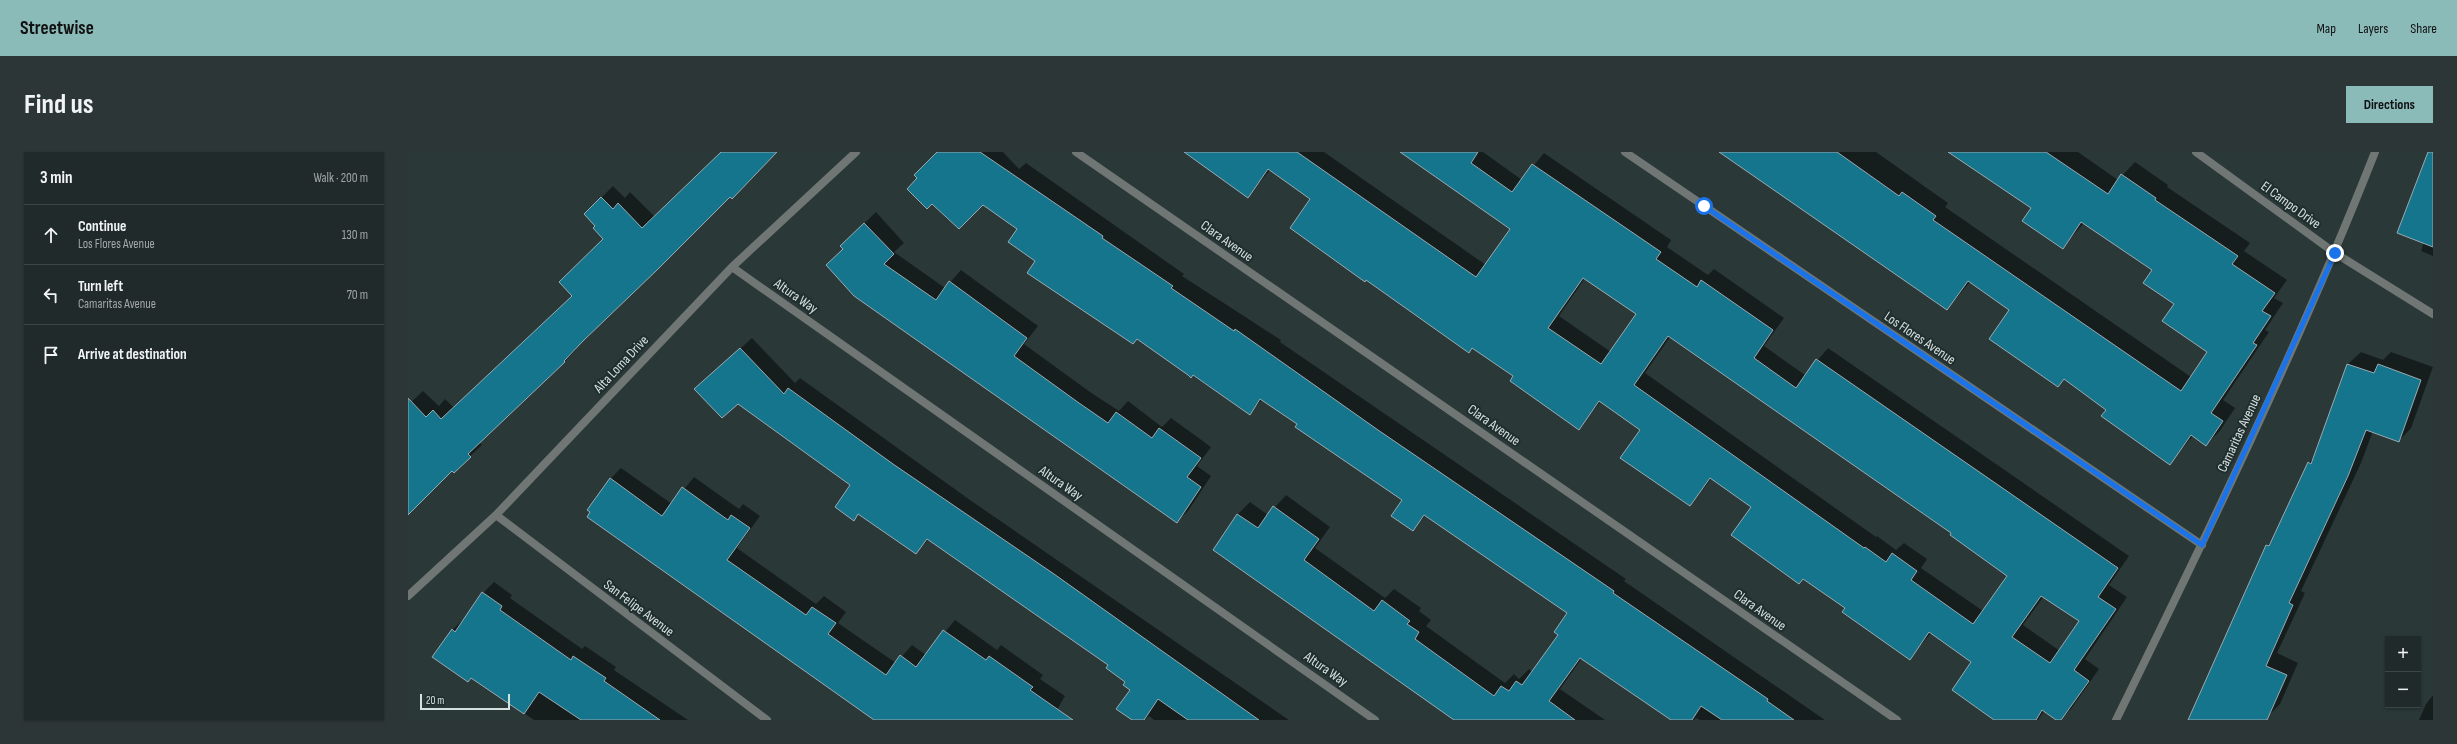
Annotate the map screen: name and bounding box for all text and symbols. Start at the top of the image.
text: Streetwise [20,17,94,40]
text: Map [2316,20,2336,37]
text: Layers [2358,20,2388,37]
text: Share [2410,20,2437,37]
button: Directions [2346,86,2433,123]
text: Find us [24,88,93,121]
text: 3 min [40,168,73,188]
text: Walk · 200 m [313,170,368,186]
street label: El Campo Drive [2258,178,2324,232]
route start [1695,197,1713,215]
text: Continue [78,217,127,236]
street label: Clara Avenue [1197,217,1257,265]
icon: ahead [40,224,62,246]
text: 130 m [342,227,368,243]
text: Los Flores Avenue [78,236,155,252]
route end [2326,244,2344,262]
street label: Altura Way [770,274,822,318]
text: Turn left [78,277,123,296]
icon: left [40,284,62,306]
text: 70 m [347,287,368,303]
text: Camaritas Avenue [78,296,156,312]
street label: Los Flores Avenue [1881,308,1959,368]
street label: Alta Loma Drive [589,332,652,397]
icon: arrive [40,344,62,366]
text: Arrive at destination [78,345,187,364]
street label: Camaritas Avenue [2214,391,2264,475]
street label: Clara Avenue [1464,401,1524,449]
street label: Altura Way [1035,461,1087,505]
street label: San Felipe Avenue [600,576,678,640]
street label: Clara Avenue [1730,586,1790,634]
map controls [2385,636,2421,708]
button: + [2385,636,2421,672]
street label: Altura Way [1300,647,1352,691]
button: − [2385,672,2421,708]
scale bar [420,692,510,711]
text: 20 m [426,694,444,707]

